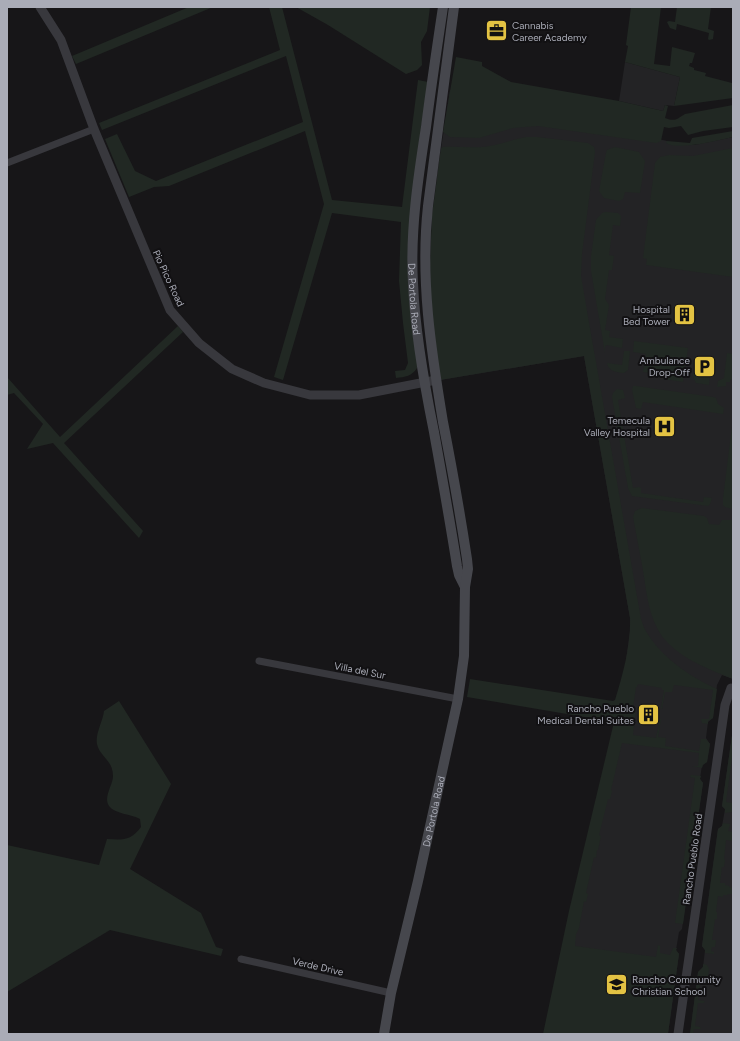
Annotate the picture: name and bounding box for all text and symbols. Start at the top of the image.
office icon: Cannabis Career Academy [483,18,509,44]
place label: Cannabis Career Academy [512,19,587,44]
street label: Pio Pico Road [150,248,187,309]
street label: De Portola Road [405,263,423,336]
building icon: Hospital Bed Tower [672,302,698,328]
place label: Hospital Bed Tower [623,303,671,328]
parking icon: Ambulance Drop-Off [692,353,718,379]
place label: Ambulance Drop-Off [640,354,691,379]
hospital icon: Temecula Valley Hospital [652,413,678,439]
place label: Temecula Valley Hospital [584,414,650,439]
street label: Villa del Sur [333,659,387,682]
building icon: Rancho Pueblo Medical Dental Suites [636,701,662,727]
place label: Rancho Pueblo Medical Dental Suites [537,702,634,727]
street label: De Portola Road [420,775,448,848]
street label: Rancho Pueblo Road [680,812,705,906]
street label: Verde Drive [291,954,345,979]
school or university icon: Rancho Community Christian School [603,972,629,998]
place label: Rancho Community Christian School [632,973,721,998]

